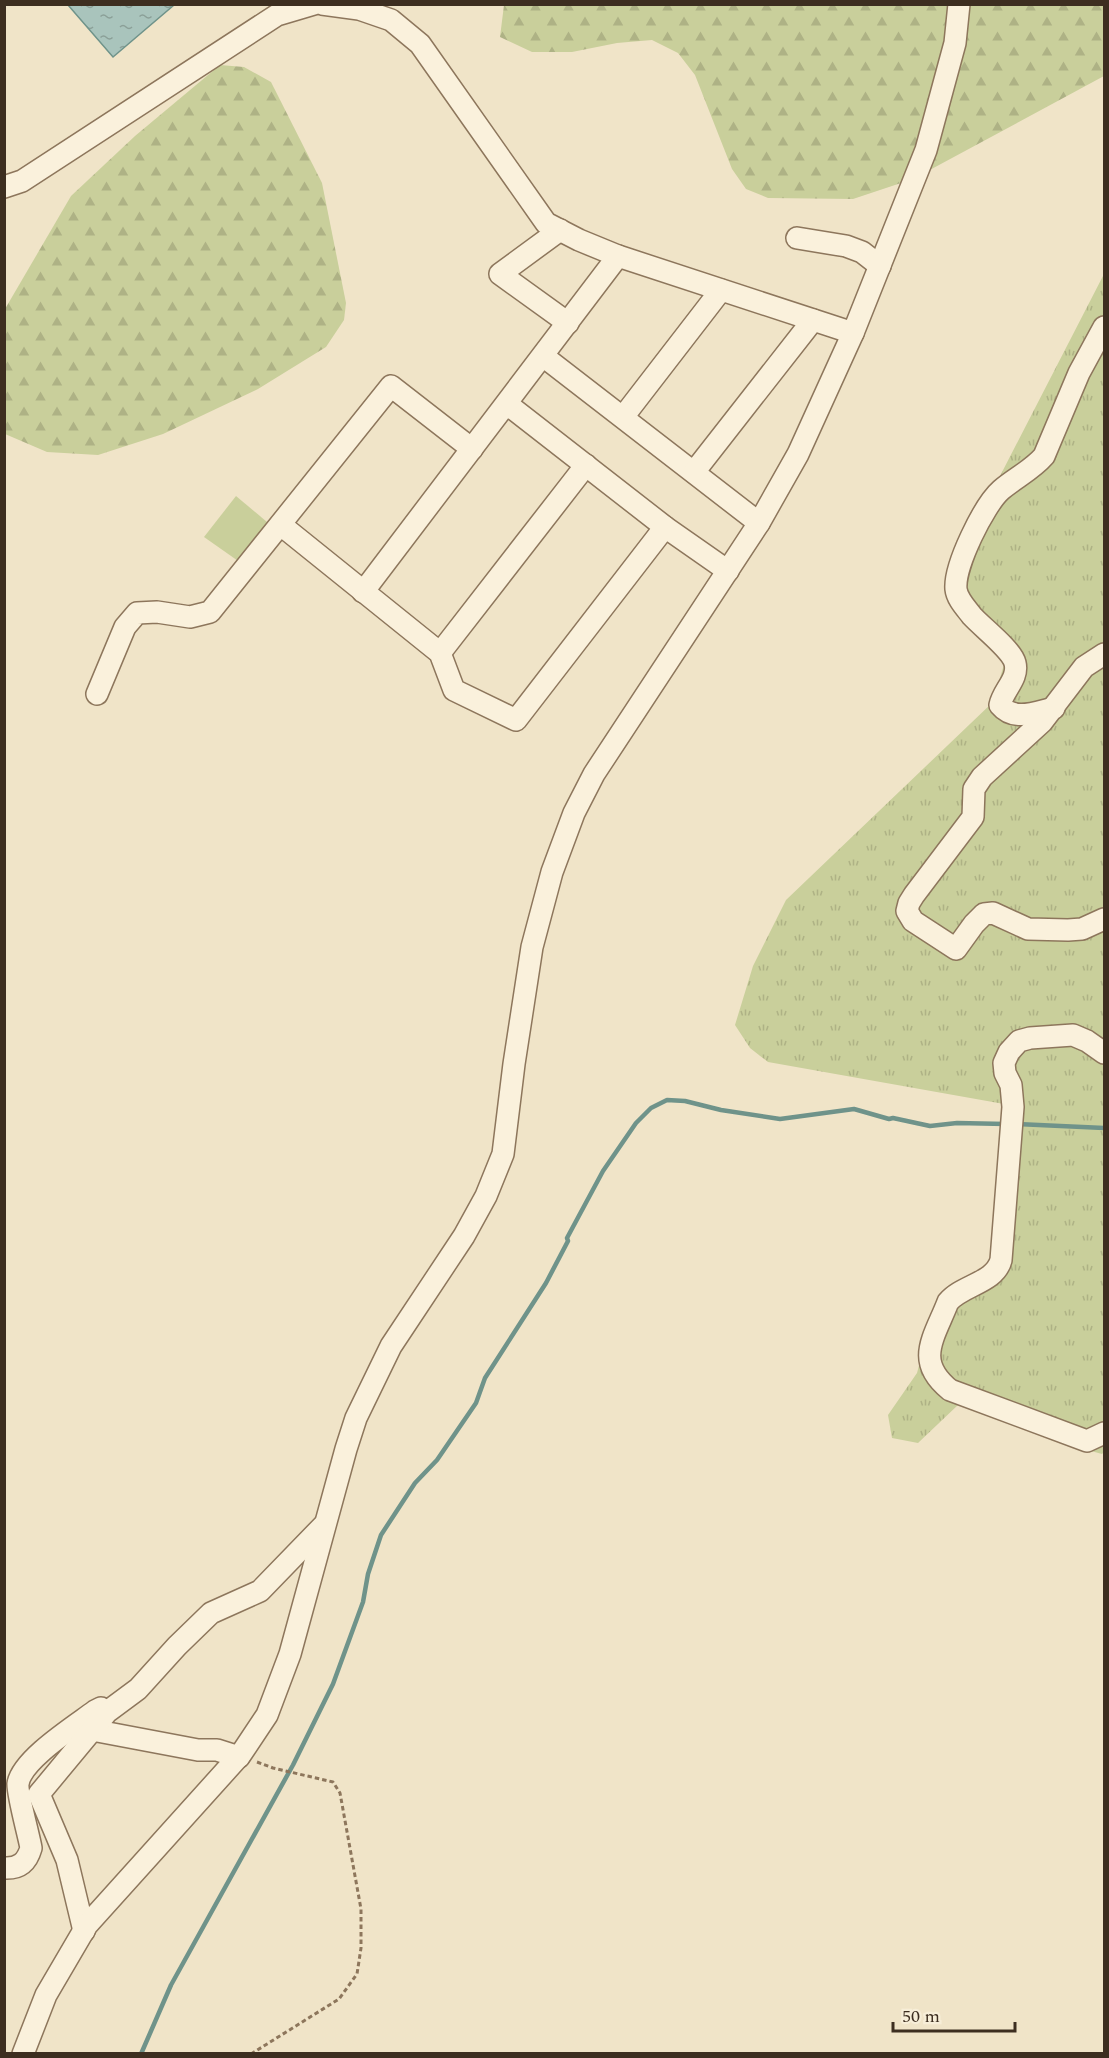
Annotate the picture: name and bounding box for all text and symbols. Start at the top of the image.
scale bar [893,1995,1014,2033]
text: 50 m [902,2003,940,2030]

